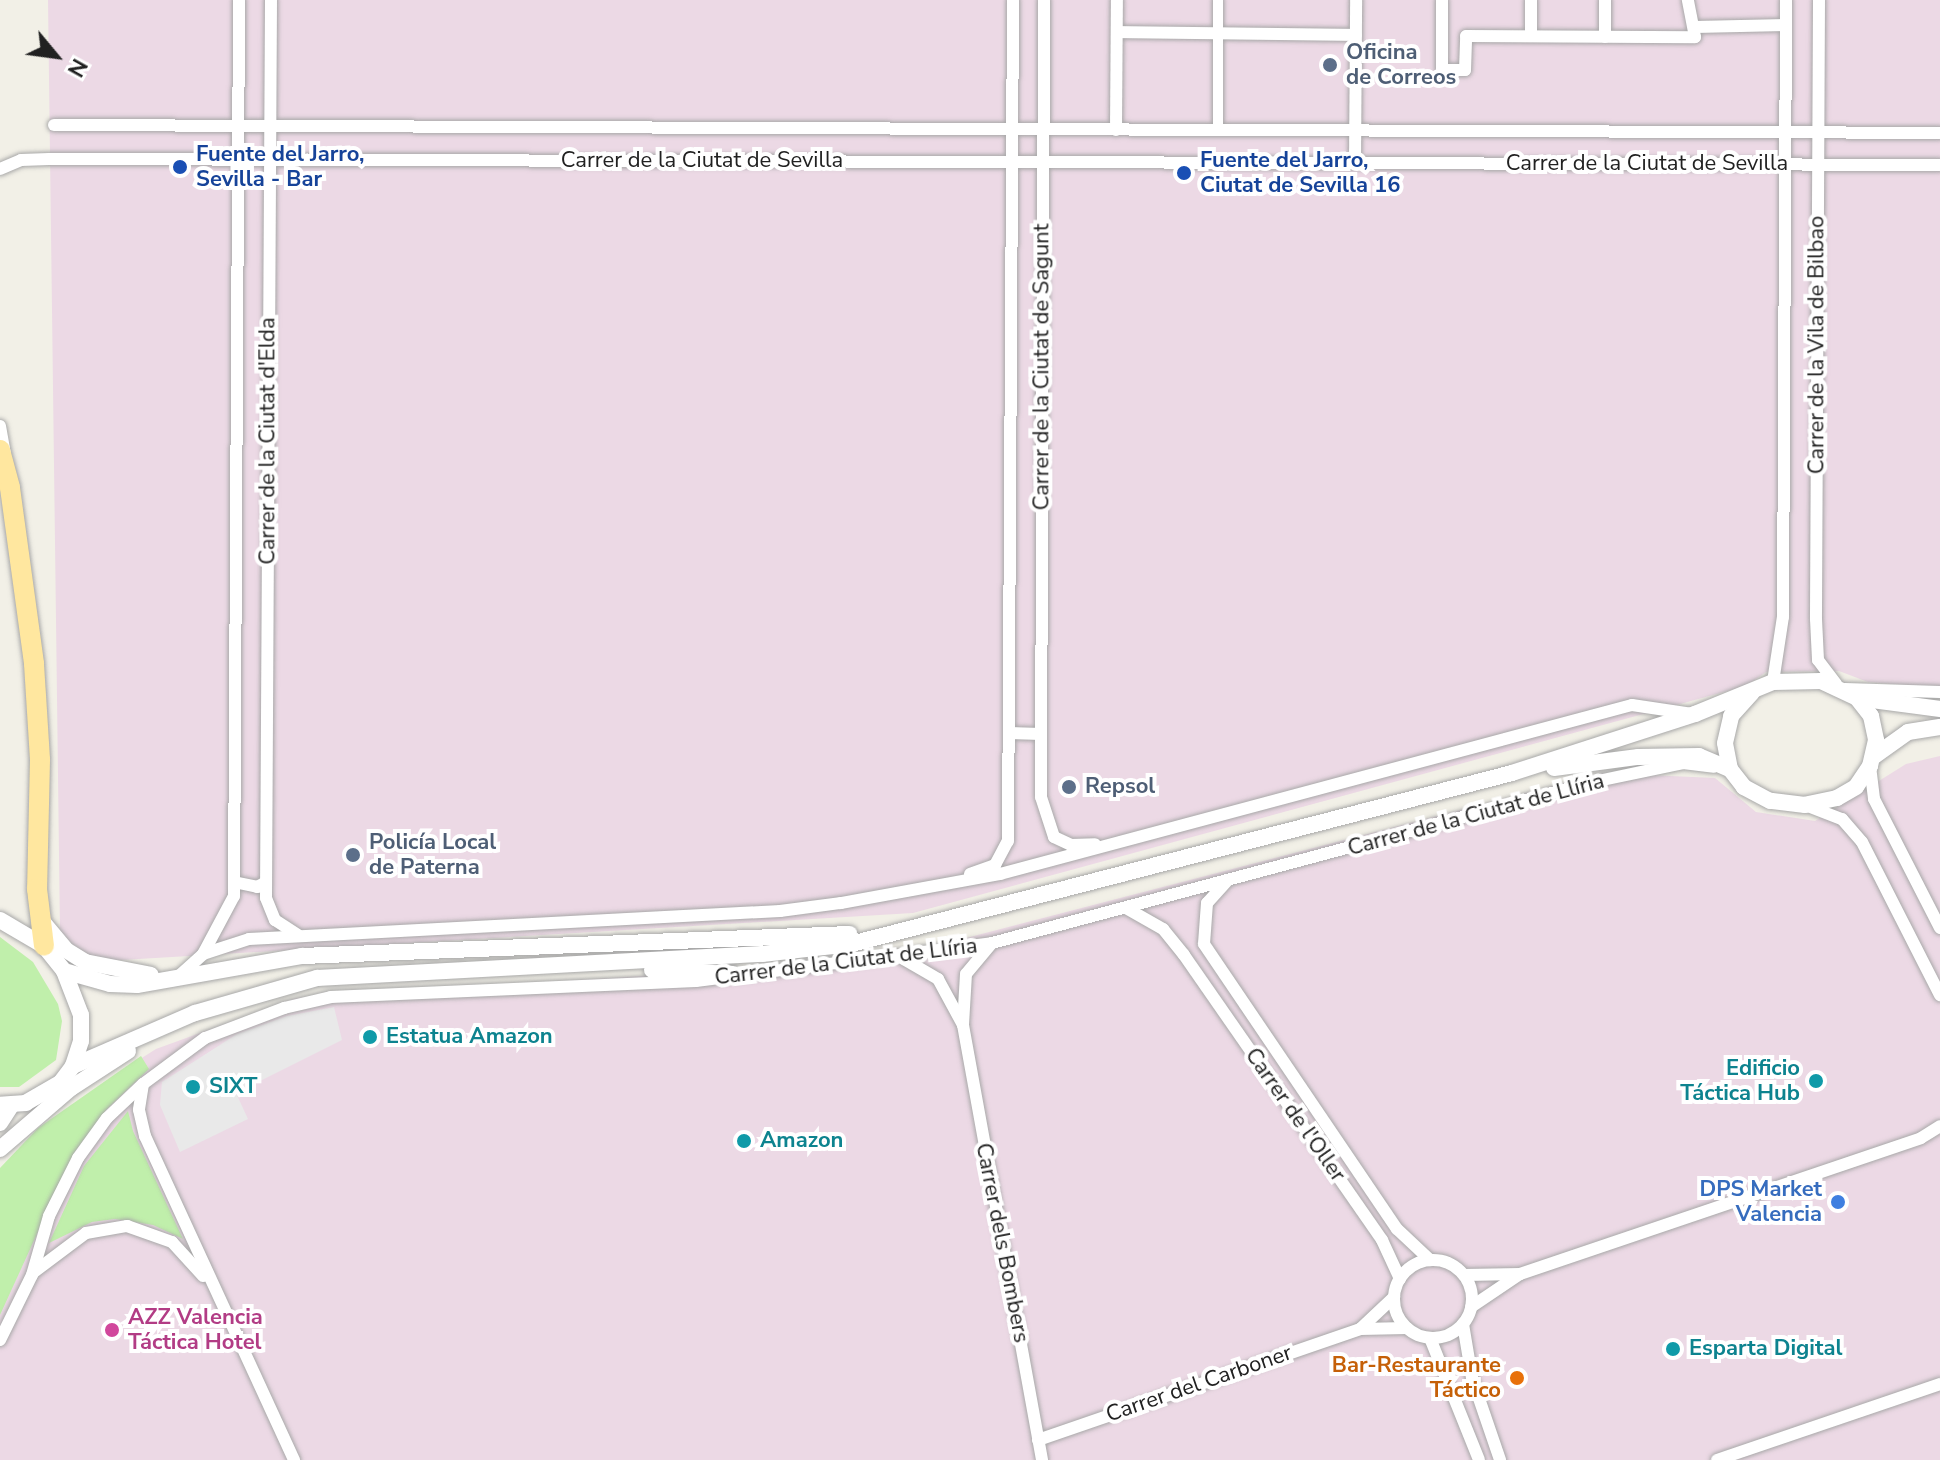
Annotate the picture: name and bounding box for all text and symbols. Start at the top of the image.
north arrow [16,16,96,96]
place label: Oficina de Correos [1346,39,1456,90]
text: N [60,53,94,82]
marker: Oficina de Correos [1321,56,1339,74]
place label: Fuente del Jarro, Sevilla - Bar [196,141,365,192]
place label: Fuente del Jarro, Ciutat de Sevilla 16 [1200,147,1400,198]
street label: Carrer de la Ciutat de Sevilla [561,148,843,174]
street label: Carrer de la Ciutat de Sevilla [1506,151,1788,177]
marker: Fuente del Jarro, Sevilla - Bar [171,158,189,176]
marker: Fuente del Jarro, Ciutat de Sevilla 16 [1175,164,1193,182]
street label: Carrer de la Vila de Bilbao [1804,216,1830,474]
street label: Carrer de la Ciutat de Sagunt [1029,224,1055,510]
street label: Carrer de la Ciutat d'Elda [255,317,281,565]
street label: Carrer de la Ciutat de Llíria [1345,768,1607,862]
place label: Repsol [1085,774,1155,800]
marker: Repsol [1060,778,1078,796]
place label: Policía Local de Paterna [369,829,496,880]
marker: Policía Local de Paterna [344,846,362,864]
street label: Carrer de la Ciutat de Llíria [713,933,979,991]
place label: Estatua Amazon [386,1024,553,1050]
marker: Estatua Amazon [361,1028,379,1046]
street label: Carrer de l'Oller [1239,1043,1351,1187]
place label: Edificio Táctica Hub [1680,1055,1800,1106]
marker: Edificio Táctica Hub [1807,1072,1825,1090]
place label: SIXT [209,1074,258,1100]
marker: SIXT [184,1078,202,1096]
place label: Amazon [760,1128,843,1154]
marker: Amazon [735,1132,753,1150]
street label: Carrer dels Bombers [970,1141,1034,1345]
place label: DPS Market Valencia [1699,1176,1822,1228]
marker: DPS Market Valencia [1829,1193,1847,1211]
place label: AZZ Valencia Táctica Hotel [128,1304,263,1356]
marker: AZZ Valencia Táctica Hotel [103,1321,121,1339]
place label: Esparta Digital [1689,1336,1842,1362]
street label: Carrer del Carboner [1103,1340,1295,1428]
marker: Esparta Digital [1664,1340,1682,1358]
place label: Bar-Restaurante Táctico [1332,1352,1501,1404]
marker: Bar-Restaurante Táctico [1508,1369,1526,1387]

